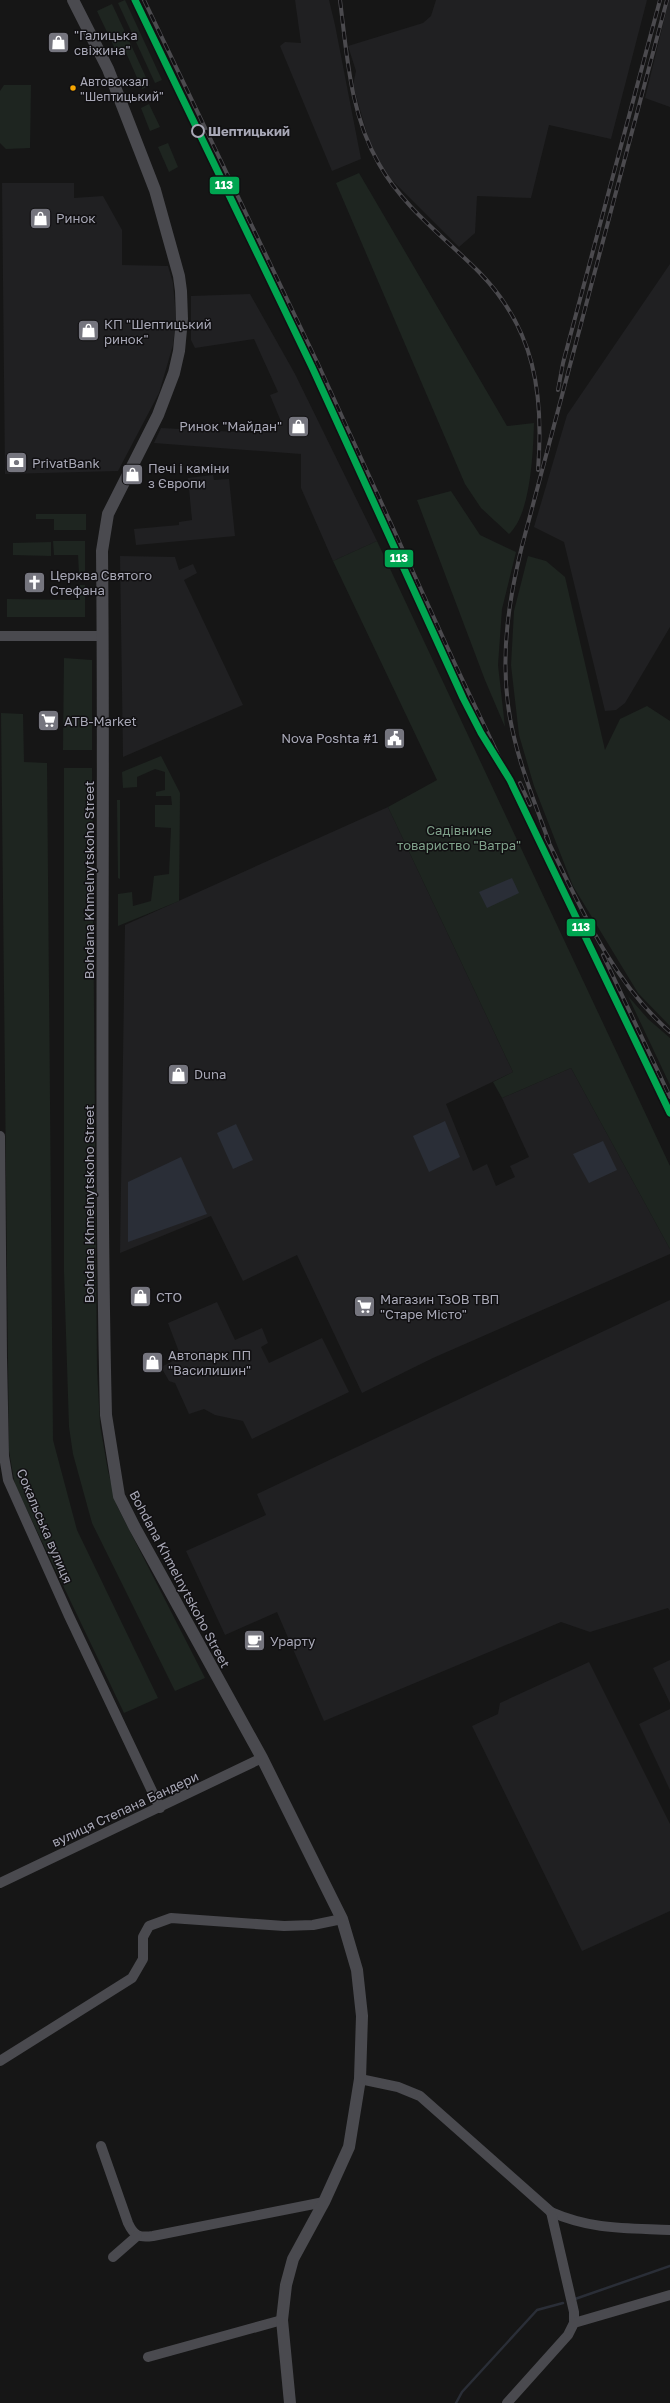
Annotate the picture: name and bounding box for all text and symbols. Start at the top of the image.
place label: "Галицька свіжина" [74,27,138,58]
shop icon: "Галицька свіжина" [46,29,72,55]
place label: Автовокзал "Шептицький" [80,74,164,104]
marker: Автовокзал "Шептицький" [68,83,78,93]
place label: Шептицький [208,123,290,139]
marker: Шептицький [191,124,205,138]
line badge: 113 [209,176,240,195]
text: 113 [215,178,233,191]
shop icon: Ринок [28,205,54,231]
place label: Ринок [56,210,96,226]
place label: КП "Шептицький ринок" [104,316,212,347]
shop icon: КП "Шептицький ринок" [76,318,102,344]
shop icon: Ринок "Майдан" [285,413,311,439]
place label: Ринок "Майдан" [179,418,282,434]
bank icon: PrivatBank [3,450,29,476]
place label: PrivatBank [32,455,100,471]
place label: Печі і каміни з Європи [148,460,229,491]
shop icon: Печі і каміни з Європи [119,462,145,488]
line badge: 113 [384,549,414,568]
text: 113 [390,551,408,564]
place label: Церква Святого Стефана [50,567,152,598]
church icon: Церква Святого Стефана [22,569,48,595]
supermarket icon: ATB-Market [36,708,62,734]
place label: ATB-Market [64,713,137,729]
public building icon: Nova Poshta #1 [381,725,407,751]
place label: Nova Poshta #1 [281,730,378,746]
street label: Bohdana Khmelnytskoho Street [81,781,97,979]
park label: Садівниче товариство "Ватра" [397,822,521,853]
line badge: 113 [566,918,596,937]
text: 113 [572,920,590,933]
shop icon: Duna [165,1061,191,1087]
place label: Duna [194,1066,226,1082]
street label: Bohdana Khmelnytskoho Street [81,1105,97,1303]
shop icon: СТО [127,1284,153,1310]
place label: СТО [156,1289,182,1305]
place label: Магазин ТзОВ ТВП "Старе Місто" [380,1291,499,1322]
supermarket icon: Магазин ТзОВ ТВП "Старе Місто" [352,1293,378,1319]
place label: Автопарк ПП "Василишин" [168,1347,251,1378]
shop icon: Автопарк ПП "Василишин" [139,1349,165,1375]
street label: Сокальська вулиця [14,1466,76,1586]
street label: Bohdana Khmelnytskoho Street [126,1488,234,1670]
cafe icon: Урарту [242,1628,268,1654]
place label: Урарту [270,1633,316,1649]
street label: вулиця Степана Бандери [49,1768,201,1850]

